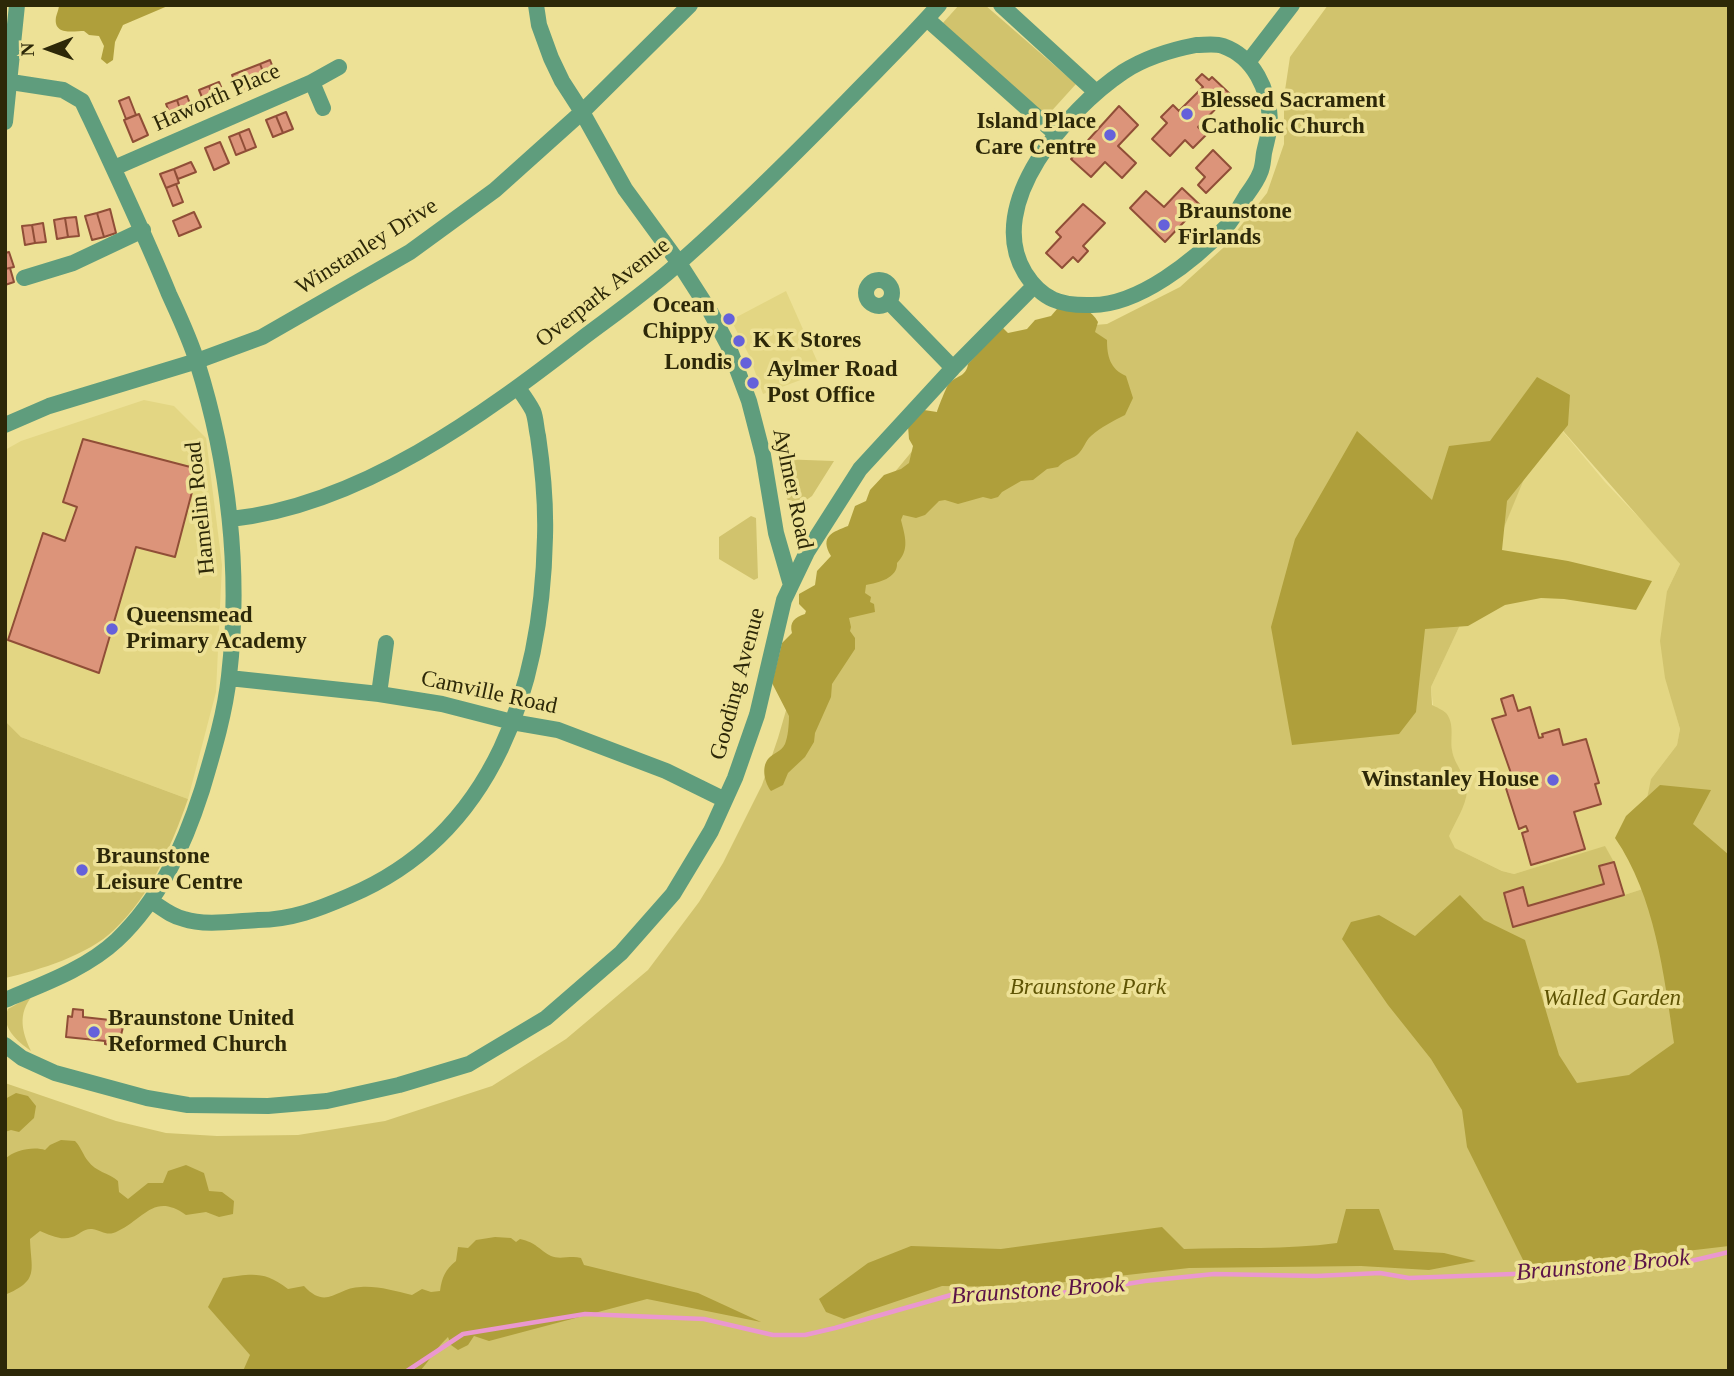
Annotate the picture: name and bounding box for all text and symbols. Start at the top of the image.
north arrow [14,14,84,84]
text: N [17,42,38,56]
street label: Haworth Place [149,58,285,138]
place label: Blessed Sacrament Catholic Church [1201,87,1386,141]
marker: Blessed Sacrament Catholic Church [1179,106,1195,122]
place label: Island Place Care Centre [975,108,1096,162]
marker: Island Place Care Centre [1102,127,1118,143]
street label: Winstanley Drive [291,192,443,302]
place label: Braunstone Firlands [1178,198,1292,252]
marker: Braunstone Firlands [1156,217,1172,233]
street label: Overpark Avenue [531,232,675,354]
place label: Ocean Chippy [642,292,715,346]
marker: Ocean Chippy [721,311,737,327]
place label: K K Stores [753,327,861,355]
marker: K K Stores [731,333,747,349]
place label: Londis [664,349,732,377]
marker: Londis [738,355,754,371]
place label: Aylmer Road Post Office [767,356,898,410]
marker: Aylmer Road Post Office [745,375,761,391]
street label: Aylmer Road [766,426,818,552]
street label: Hamelin Road [180,440,222,576]
place label: Queensmead Primary Academy [126,602,307,656]
street label: Gooding Avenue [704,605,772,763]
marker: Queensmead Primary Academy [104,621,120,637]
street label: Camville Road [418,665,560,721]
place label: Winstanley House [1361,766,1539,794]
marker: Winstanley House [1545,772,1561,788]
place label: Braunstone Leisure Centre [96,843,243,897]
marker: Braunstone Leisure Centre [74,862,90,878]
park label: Braunstone Park [1010,974,1166,1002]
park label: Walled Garden [1543,985,1681,1013]
place label: Braunstone United Reformed Church [108,1005,294,1059]
marker: Braunstone United Reformed Church [86,1024,102,1040]
water label: Braunstone Brook [1515,1244,1691,1288]
water label: Braunstone Brook [950,1271,1126,1311]

